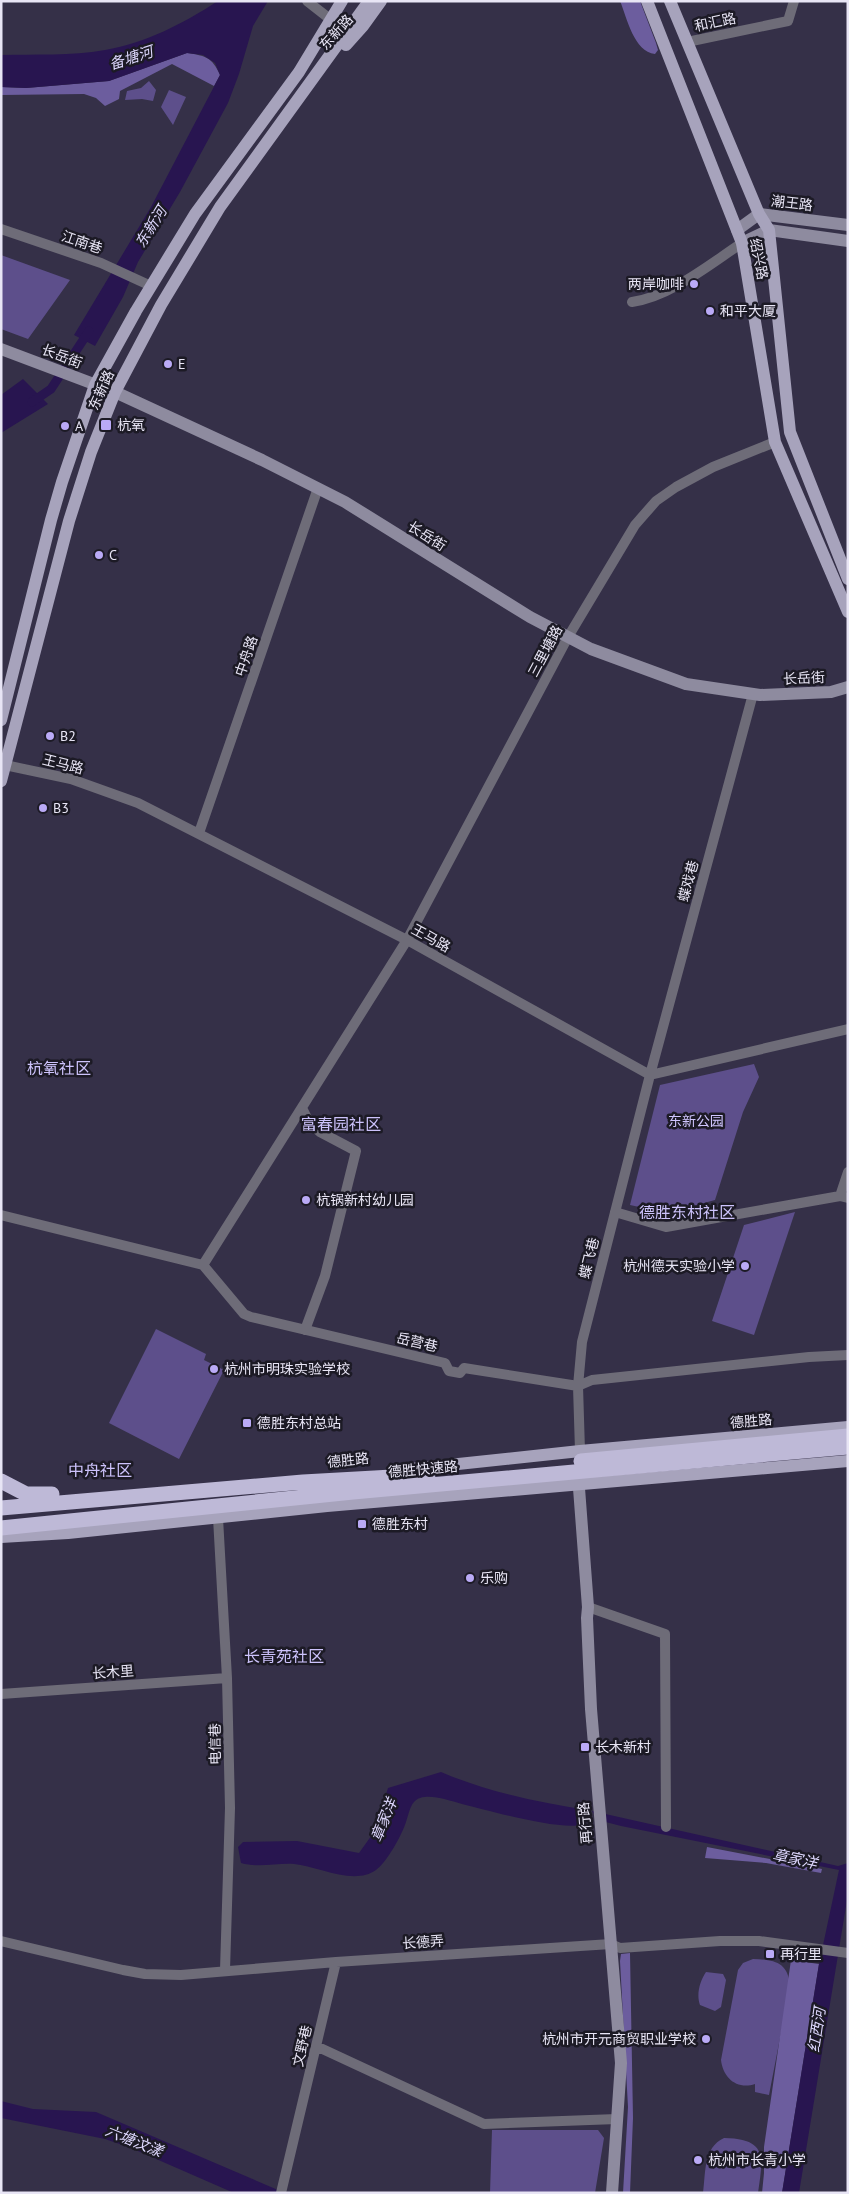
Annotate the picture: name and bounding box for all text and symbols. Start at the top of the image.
street label: 和汇路 [693,9,737,35]
street label: 东新路 [315,10,357,54]
water label: 备塘河 [107,41,158,74]
street label: 潮王路 [770,192,814,214]
water label: 东新河 [131,200,172,251]
street label: 江南巷 [59,227,105,257]
street label: 绍兴路 [746,237,772,281]
place label: 两岸咖啡 [628,275,684,293]
marker: 两岸咖啡 [688,278,700,290]
place label: 和平大厦 [720,302,776,320]
marker: 和平大厦 [704,305,716,317]
street label: 长岳街 [39,340,85,372]
place label: E [178,355,186,373]
marker: E [162,358,174,370]
street label: 东新路 [84,367,118,413]
place label: 杭氧 [117,416,145,434]
place label: A [75,417,84,435]
marker: 杭氧 [99,418,113,432]
marker: A [59,420,71,432]
street label: 长岳街 [404,517,450,555]
place label: C [109,546,117,564]
marker: C [93,549,105,561]
street label: 三里塘路 [524,622,566,680]
street label: 中舟路 [231,633,261,679]
street label: 长岳街 [783,668,825,688]
place label: B2 [60,727,76,745]
marker: B2 [44,730,56,742]
street label: 王马路 [40,750,86,778]
place label: B3 [53,799,69,817]
marker: B3 [37,802,49,814]
street label: 蝶戏巷 [674,858,702,904]
street label: 王马路 [408,920,454,956]
district label: 杭氧社区 [27,1058,91,1078]
park label: 东新公园 [668,1112,724,1130]
district label: 富春园社区 [301,1114,381,1134]
place label: 杭锅新村幼儿园 [316,1191,414,1209]
marker: 杭锅新村幼儿园 [300,1194,312,1206]
district label: 德胜东村社区 [639,1202,735,1222]
street label: 蝶飞巷 [575,1235,603,1281]
place label: 杭州德天实验小学 [623,1257,735,1275]
marker: 杭州德天实验小学 [739,1260,751,1272]
street label: 岳营巷 [395,1329,439,1355]
place label: 杭州市明珠实验学校 [224,1360,350,1378]
marker: 杭州市明珠实验学校 [208,1363,220,1375]
street label: 德胜路 [729,1410,773,1432]
place label: 德胜东村总站 [257,1414,341,1432]
marker: 德胜东村总站 [241,1417,253,1429]
street label: 德胜路 [326,1449,370,1471]
street label: 德胜快速路 [387,1457,459,1481]
district label: 中舟社区 [68,1460,132,1480]
place label: 德胜东村 [372,1515,428,1533]
marker: 德胜东村 [356,1518,368,1530]
place label: 乐购 [480,1569,508,1587]
marker: 乐购 [464,1572,476,1584]
district label: 长青苑社区 [244,1646,324,1666]
street label: 长木里 [91,1662,135,1682]
street label: 电信巷 [206,1723,224,1765]
place label: 长木新村 [595,1738,651,1756]
marker: 长木新村 [579,1741,591,1753]
water label: 章家洋 [366,1794,402,1844]
street label: 再行路 [574,1801,596,1845]
water label: 章家洋 [771,1845,821,1873]
street label: 长德弄 [401,1932,445,1952]
place label: 再行里 [780,1945,822,1963]
marker: 再行里 [764,1948,776,1960]
water label: 红西河 [804,2003,829,2054]
street label: 文野巷 [289,2024,315,2068]
place label: 杭州市开元商贸职业学校 [542,2030,696,2048]
marker: 杭州市开元商贸职业学校 [700,2033,712,2045]
water label: 六塘汶漾 [103,2120,167,2161]
place label: 杭州市长青小学 [708,2151,806,2169]
marker: 杭州市长青小学 [692,2154,704,2166]

